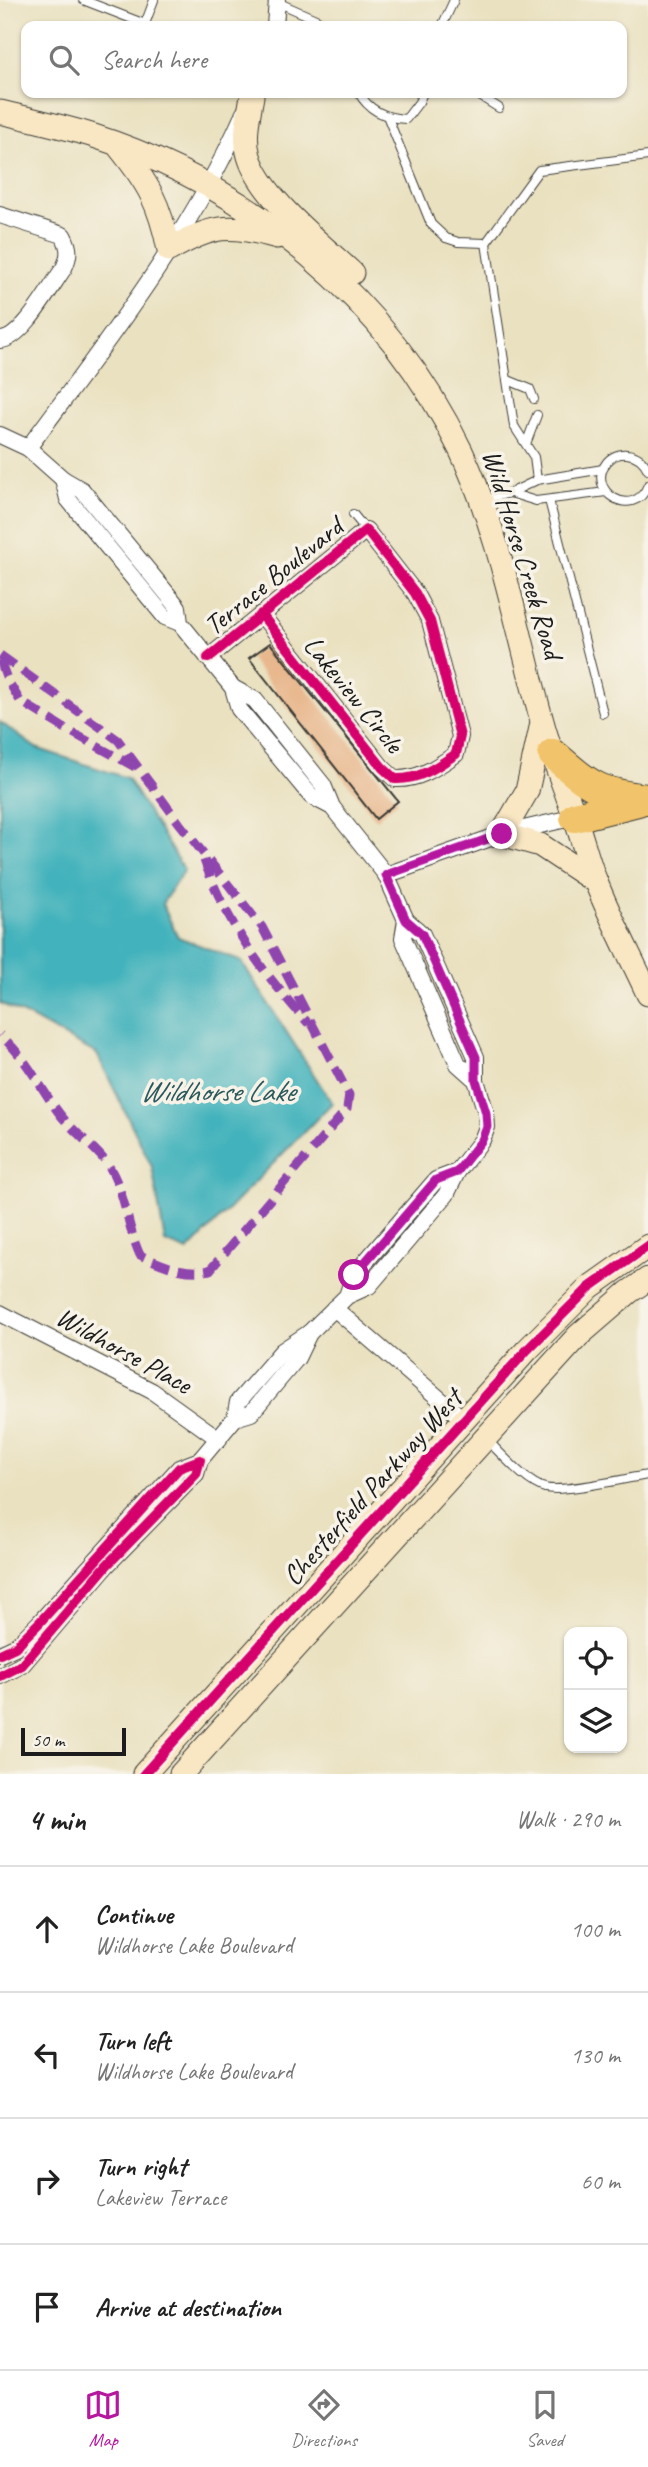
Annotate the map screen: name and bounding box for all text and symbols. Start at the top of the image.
search box [21,21,627,98]
icon: search [45,41,83,79]
text: Search here [101,43,207,76]
street label: Wild Horse Creek Road [475,445,573,666]
street label: Terrace Boulevard [197,507,353,643]
street label: Lakeview Circle [296,628,413,761]
route end [486,818,517,849]
water label: Wildhorse Lake [140,1072,298,1110]
route start [338,1259,369,1290]
street label: Wildhorse Place [50,1299,199,1402]
street label: Chesterfield Parkway West [275,1379,472,1592]
map controls [564,1627,627,1753]
button: locate [564,1627,627,1690]
button: layers [564,1690,627,1753]
scale bar [21,1725,126,1757]
text: 50 m [32,1728,64,1752]
text: 4 min [28,1801,85,1839]
text: Walk · 290 m [516,1805,620,1834]
text: Continue [95,1898,173,1931]
icon: ahead [28,1910,66,1948]
text: 100 m [571,1915,620,1944]
text: Wildhorse Lake Boulevard [95,1931,293,1960]
text: Turn left [95,2024,170,2057]
icon: left [28,2036,66,2074]
text: 130 m [571,2041,620,2070]
text: Wildhorse Lake Boulevard [95,2057,293,2086]
text: Turn right [95,2150,186,2183]
icon: right [28,2162,66,2200]
text: 60 m [581,2167,620,2196]
text: Lakeview Terrace [95,2183,226,2212]
icon: arrive [28,2288,66,2326]
text: Arrive at destination [95,2291,281,2324]
tab: Map [84,2386,122,2452]
tab: Directions [291,2386,357,2452]
tab: Saved [526,2386,564,2452]

